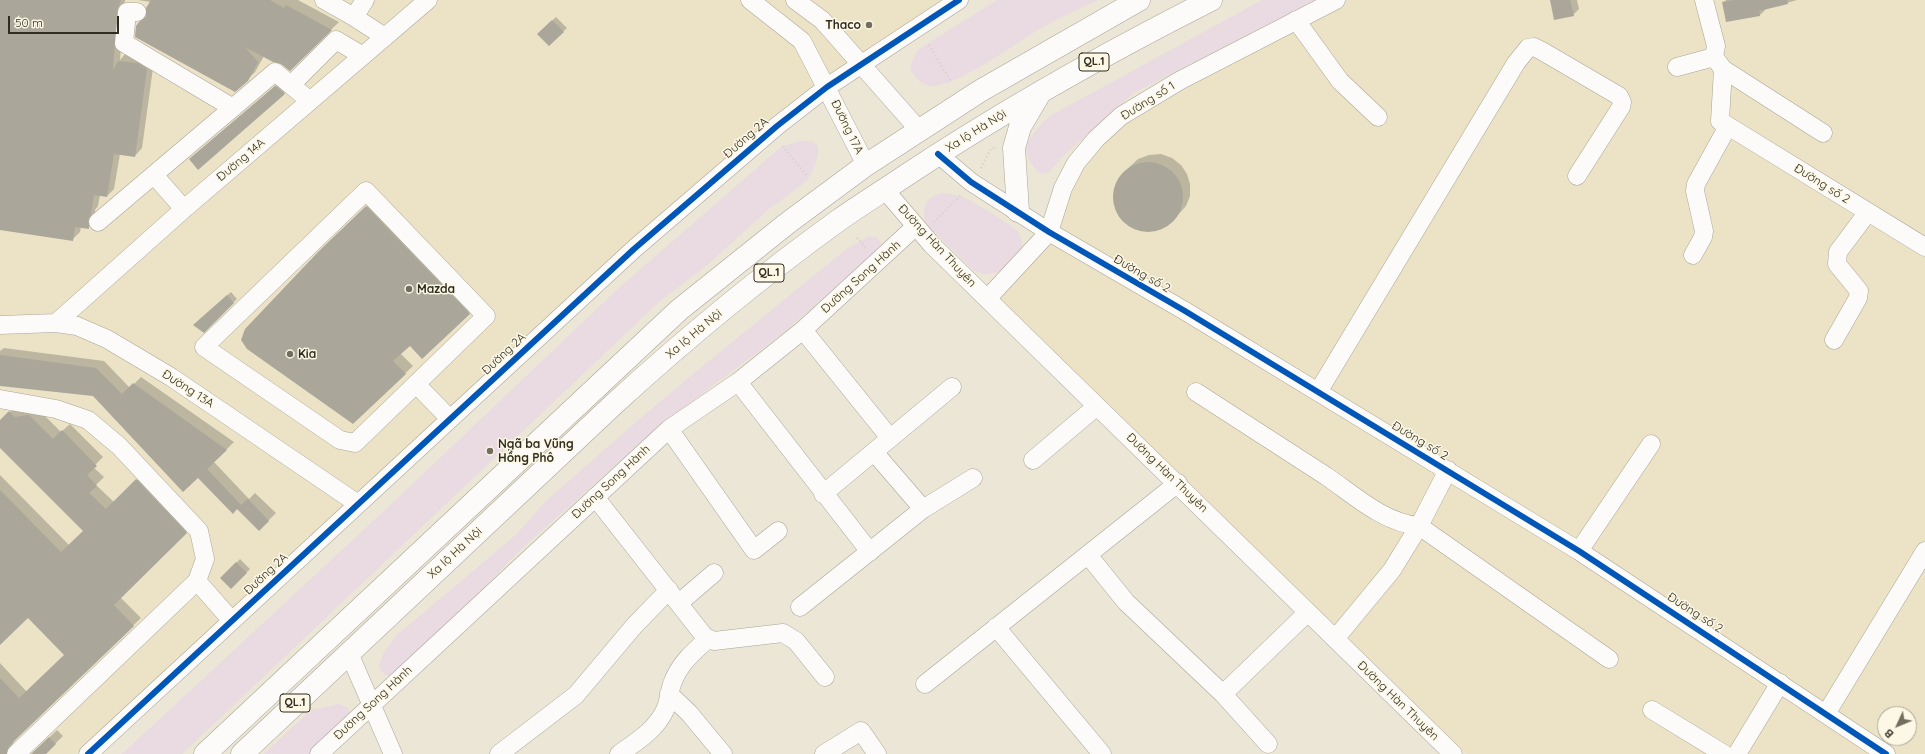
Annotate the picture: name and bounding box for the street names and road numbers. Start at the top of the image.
road number: QL.1 [1079,53,1109,71]
street label: Đường số 1 [1118,79,1178,123]
street label: Đường 17A [828,97,866,157]
street label: Xa lộ Hà Nội [943,107,1009,155]
street label: Đường 2A [721,115,771,161]
street label: Đường 14A [214,136,268,184]
street label: Đường số 2 [1791,161,1853,207]
street label: Đường Hàn Thuyên [895,202,979,290]
street label: Đường Song Hành [818,238,904,316]
street label: Đường số 2 [1111,252,1173,296]
road number: QL.1 [754,264,784,282]
street label: Xa lộ Hà Nội [663,306,725,362]
street label: Đường 2A [479,330,529,378]
street label: Đường 13A [159,367,217,411]
street label: Đường số 2 [1389,419,1451,463]
street label: Đường Hàn Thuyên [1123,430,1211,516]
street label: Đường Song Hành [569,442,653,522]
street label: Xa lộ Hà Nội [425,524,485,582]
street label: Đường 2A [241,550,291,598]
street label: Đường số 2 [1665,590,1725,636]
street label: Đường Hàn Thuyên [1354,658,1442,744]
street label: Đường Song Hành [331,663,415,743]
road number: QL.1 [280,694,310,712]

